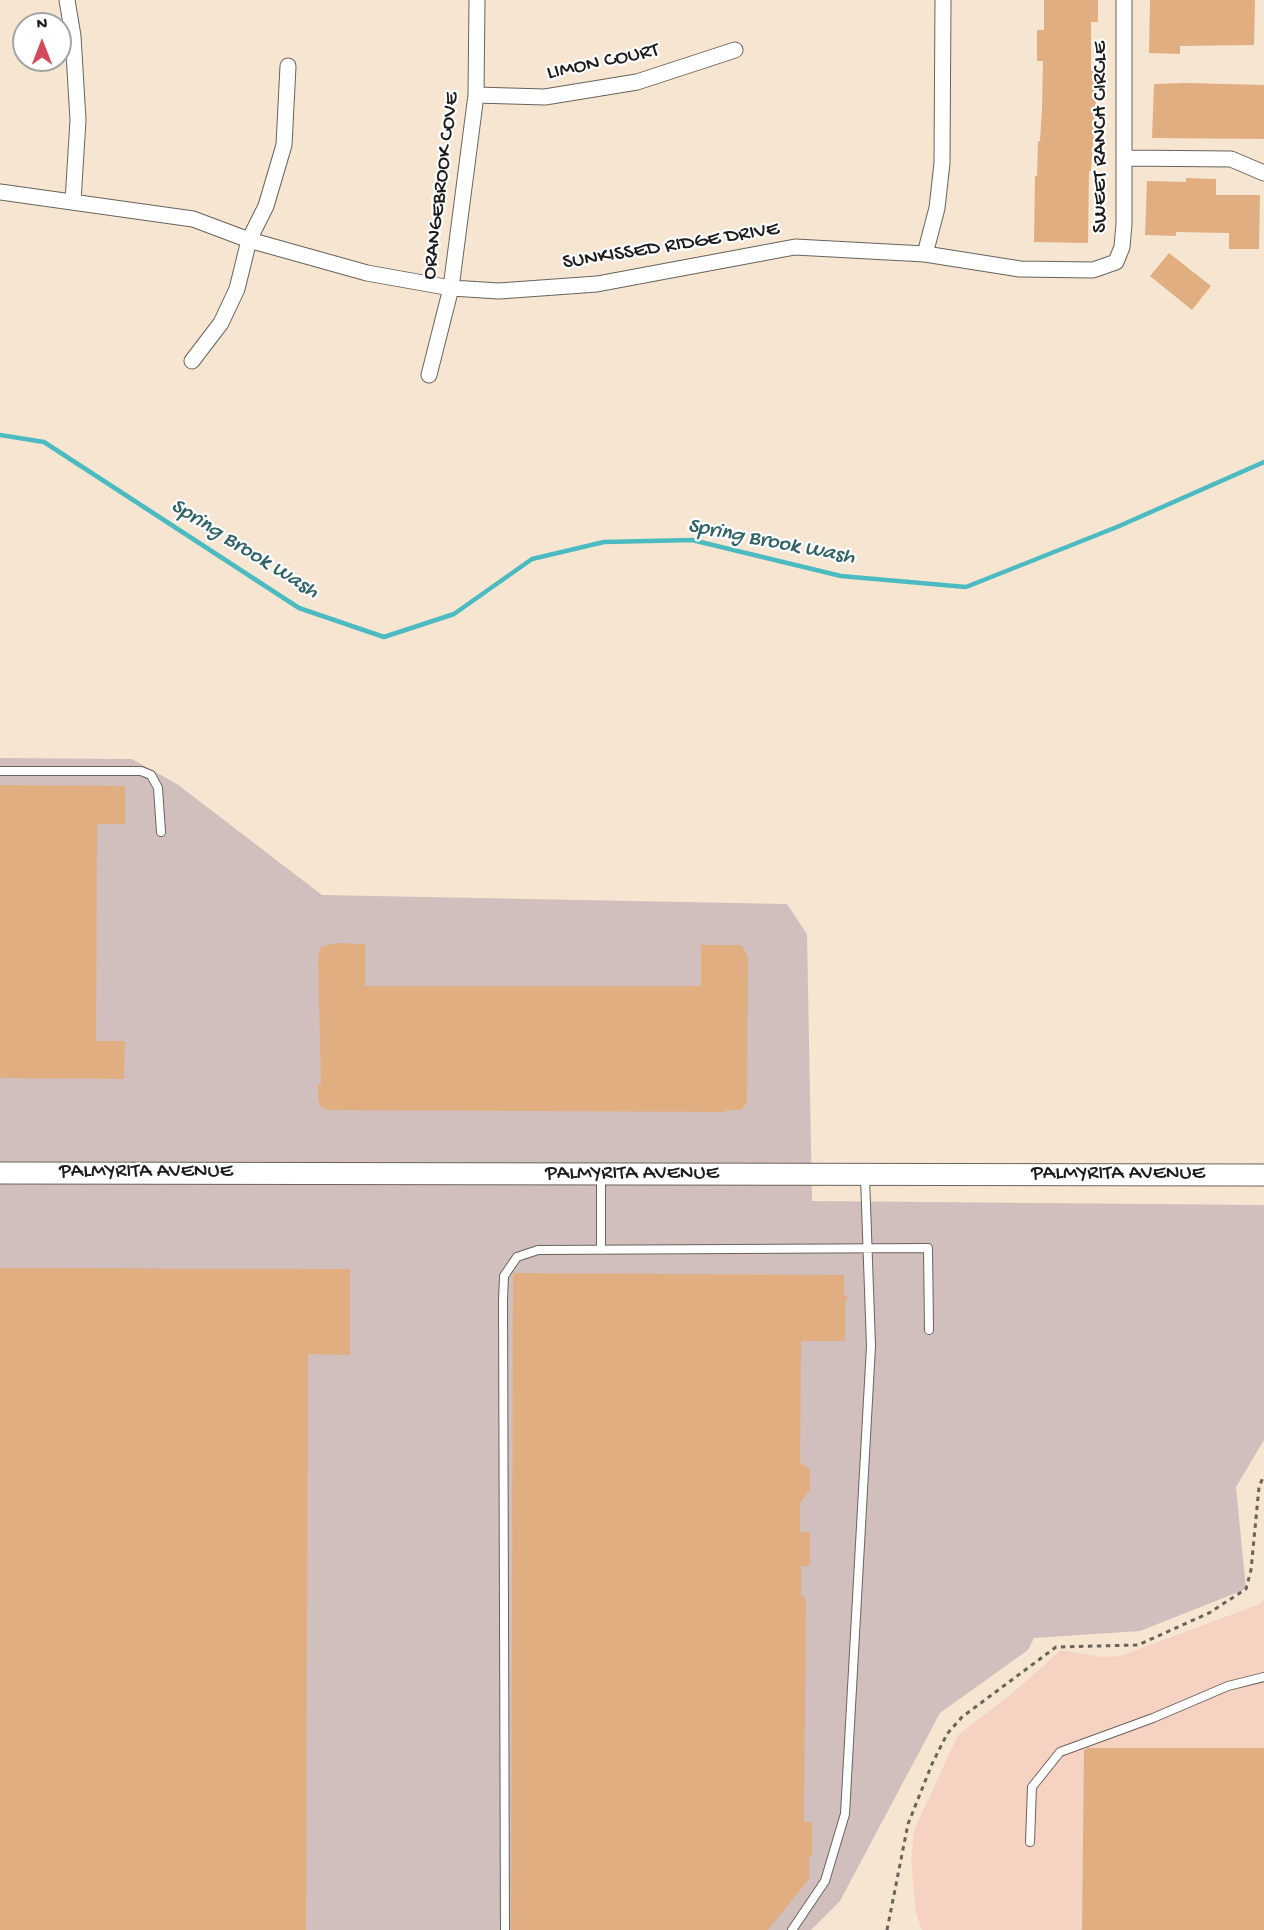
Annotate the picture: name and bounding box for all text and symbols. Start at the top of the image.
north arrow [12,12,72,72]
text: N [37,16,47,35]
street label: LIMON COURT [545,39,661,87]
street label: SWEET RANCH CIRCLE [1089,41,1115,233]
street label: ORANGEBROOK COVE [418,91,466,281]
street label: SUNKISSED RIDGE DRIVE [561,217,781,277]
water label: Spring Brook Wash [165,494,323,606]
water label: Spring Brook Wash [685,514,857,572]
street label: PALMYRITA AVENUE [59,1160,233,1186]
street label: PALMYRITA AVENUE [545,1162,719,1188]
street label: PALMYRITA AVENUE [1031,1162,1205,1188]

